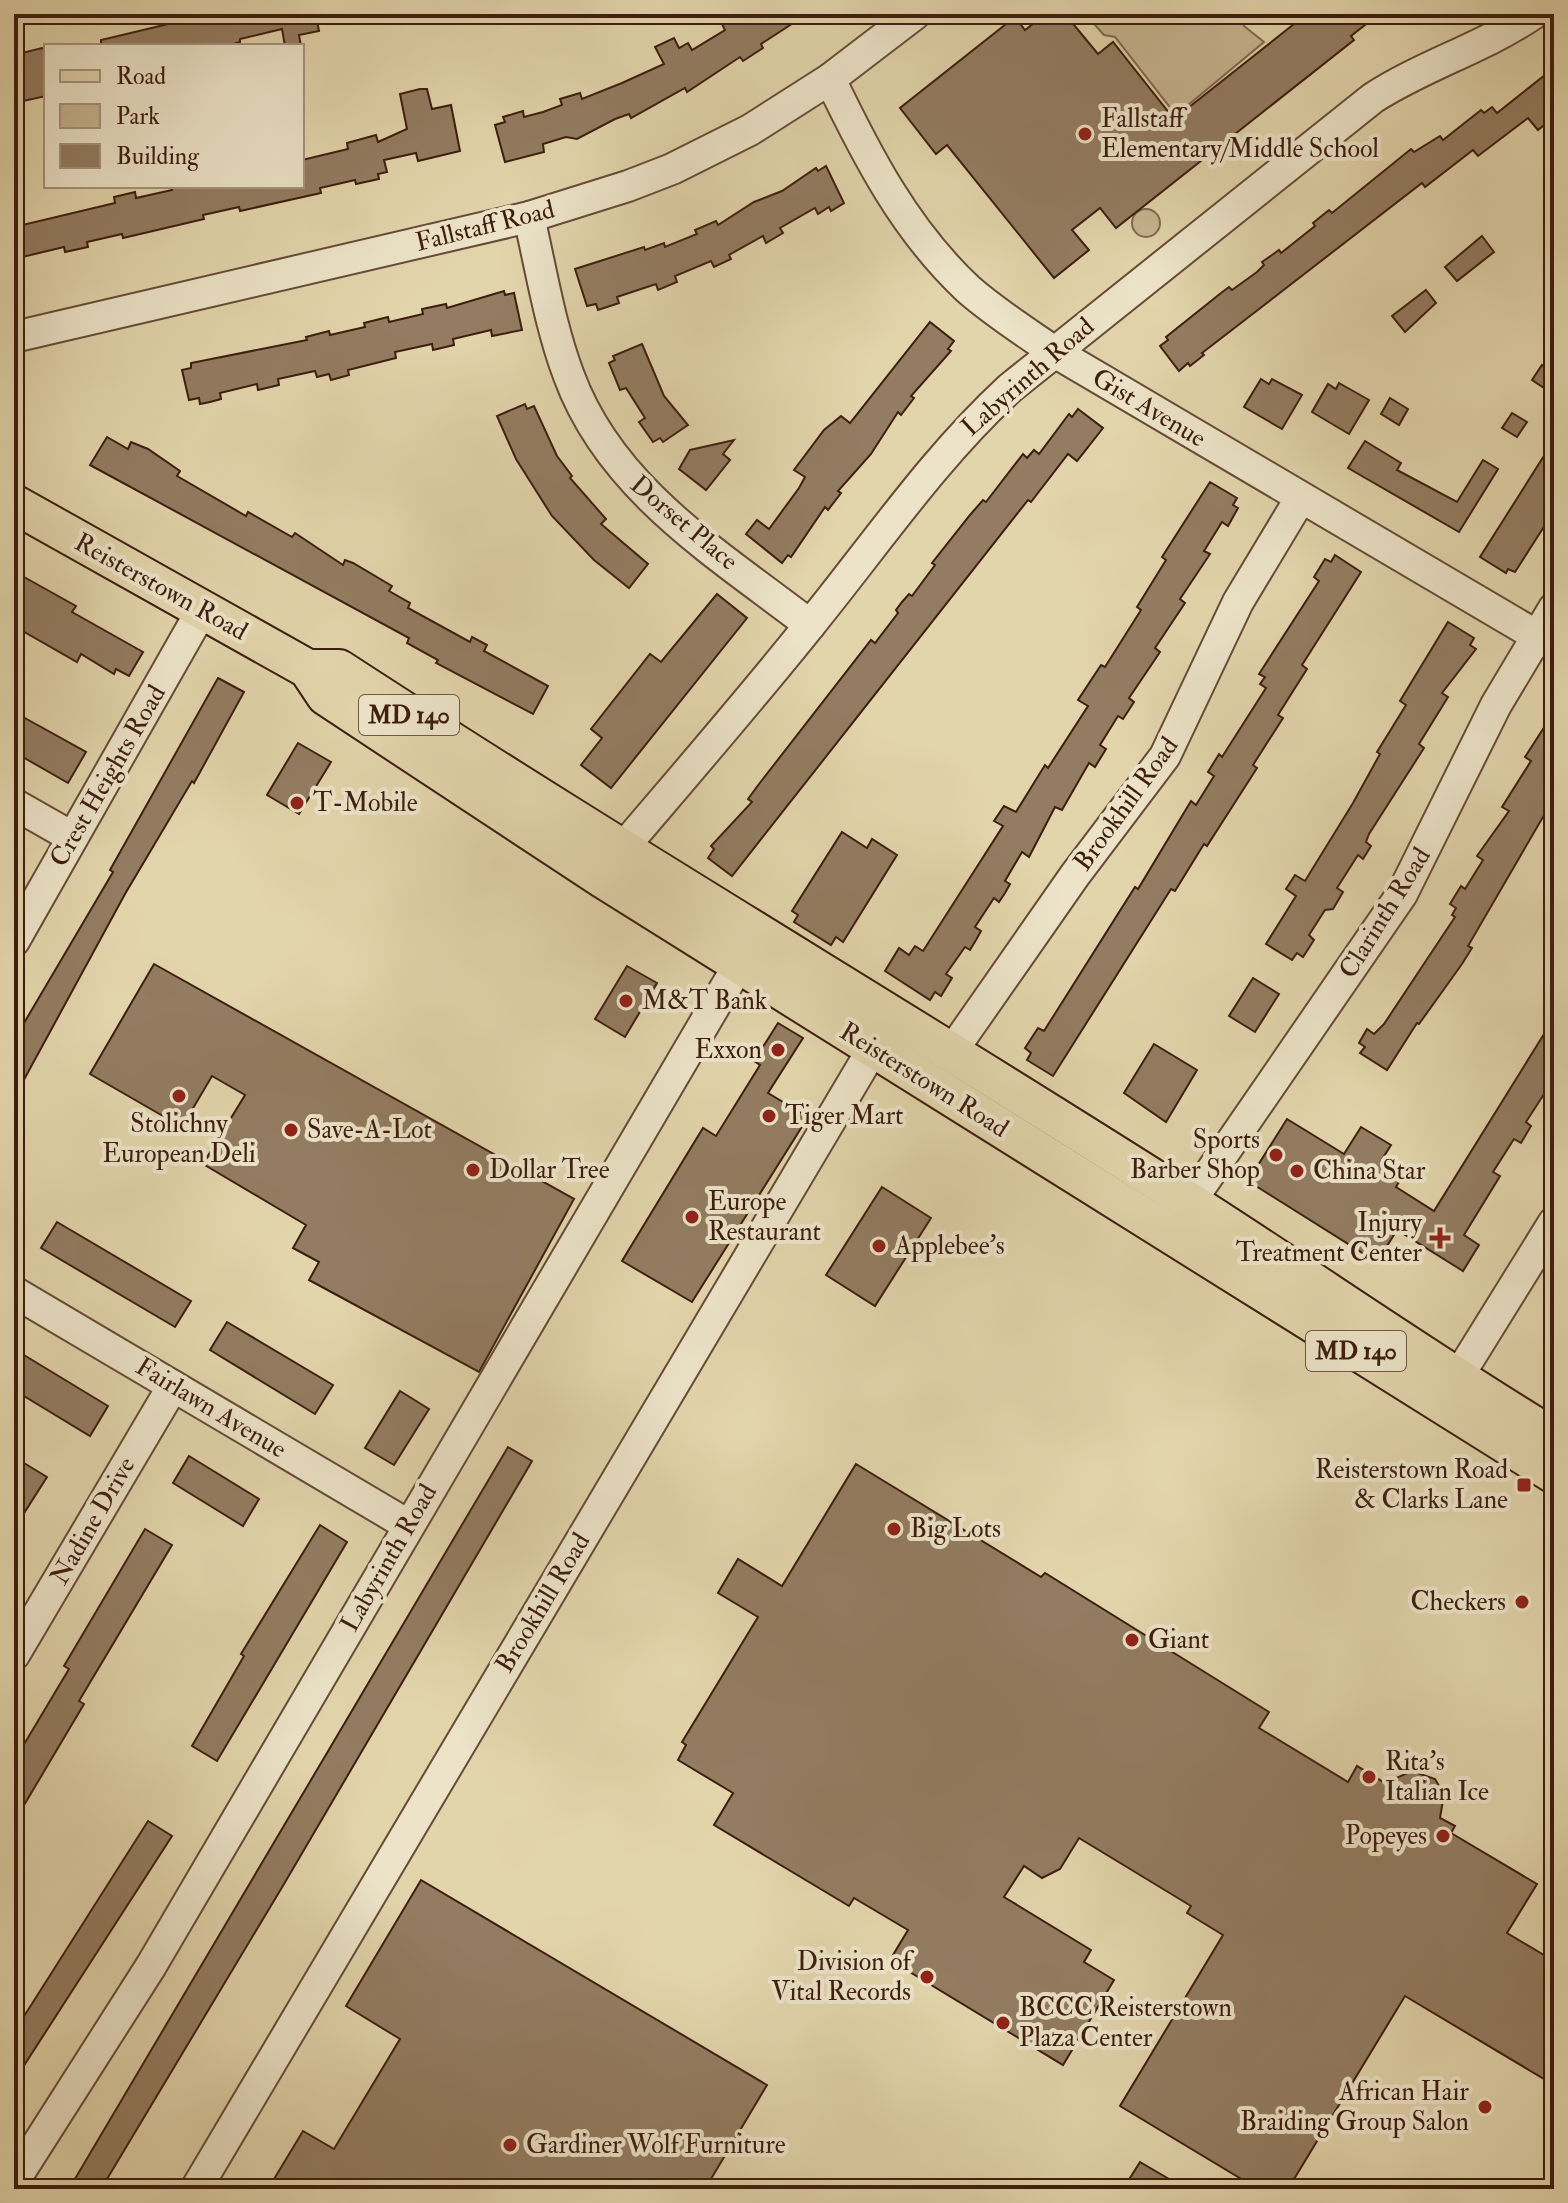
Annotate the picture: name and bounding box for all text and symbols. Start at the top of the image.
legend [44,44,304,188]
text: Road [116,61,166,92]
text: Park [116,101,160,132]
place label: Fallstaff Elementary/Middle School [1101,103,1379,165]
marker: Fallstaff Elementary/Middle School [1076,125,1094,143]
text: Building [116,141,200,172]
street label: Fallstaff Road [412,193,558,259]
street label: Labyrinth Road [955,311,1101,443]
street label: Gist Avenue [1086,362,1212,454]
street label: Dorset Place [624,469,745,577]
street label: Reisterstown Road [69,526,253,648]
street label: Crest Heights Road [43,679,173,872]
road number: MD 140 [359,695,459,735]
street label: Brookhill Road [1067,731,1185,877]
place label: T-Mobile [313,787,418,819]
marker: T-Mobile [288,794,306,812]
street label: Clarinth Road [1332,842,1438,984]
place label: M&T Bank [642,985,768,1017]
marker: M&T Bank [617,992,635,1010]
street label: Reisterstown Road [834,1015,1014,1145]
place label: Exxon [695,1034,762,1066]
marker: Exxon [769,1041,787,1059]
marker: Stolichny European Deli [170,1087,188,1105]
place label: Tiger Mart [785,1100,904,1132]
marker: Tiger Mart [760,1107,778,1125]
place label: Stolichny European Deli [102,1108,256,1171]
place label: Save-A-Lot [307,1114,432,1146]
marker: Save-A-Lot [282,1121,300,1139]
place label: Sports Barber Shop [1130,1124,1260,1187]
marker: Sports Barber Shop [1267,1146,1285,1164]
place label: Dollar Tree [489,1154,610,1186]
place label: China Star [1313,1155,1426,1187]
marker: Dollar Tree [464,1161,482,1179]
marker: China Star [1288,1162,1306,1180]
place label: Europe Restaurant [708,1186,821,1248]
place label: Injury Treatment Center [1236,1207,1423,1269]
marker: Europe Restaurant [683,1208,701,1226]
marker: Injury Treatment Center [1429,1227,1451,1249]
place label: Applebee's [894,1230,1005,1263]
marker: Applebee's [870,1237,888,1255]
road number: MD 140 [1306,1331,1406,1371]
street label: Fairlawn Avenue [130,1350,292,1466]
street label: Nadine Drive [44,1451,143,1591]
place label: Reisterstown Road & Clarks Lane [1315,1454,1508,1516]
marker: Reisterstown Road & Clarks Lane [1515,1476,1533,1494]
street label: Labyrinth Road [334,1478,444,1638]
place label: Big Lots [910,1513,1001,1545]
marker: Big Lots [885,1520,903,1538]
street label: Brookhill Road [489,1527,597,1679]
place label: Checkers [1410,1586,1506,1618]
marker: Checkers [1513,1593,1531,1611]
place label: Giant [1148,1624,1209,1656]
marker: Giant [1123,1631,1141,1649]
place label: Rita's Italian Ice [1385,1746,1489,1808]
marker: Rita's Italian Ice [1360,1768,1378,1786]
place label: Popeyes [1345,1820,1427,1853]
marker: Popeyes [1434,1827,1452,1845]
place label: Division of Vital Records [771,1946,915,2008]
marker: Division of Vital Records [918,1968,936,1986]
place label: BCCC Reisterstown Plaza Center [1019,1992,1232,2054]
marker: BCCC Reisterstown Plaza Center [994,2014,1012,2032]
place label: African Hair Braiding Group Salon [1240,2076,1469,2139]
marker: African Hair Braiding Group Salon [1476,2098,1494,2116]
place label: Gardiner Wolf Furniture [526,2129,786,2161]
marker: Gardiner Wolf Furniture [501,2136,519,2154]

